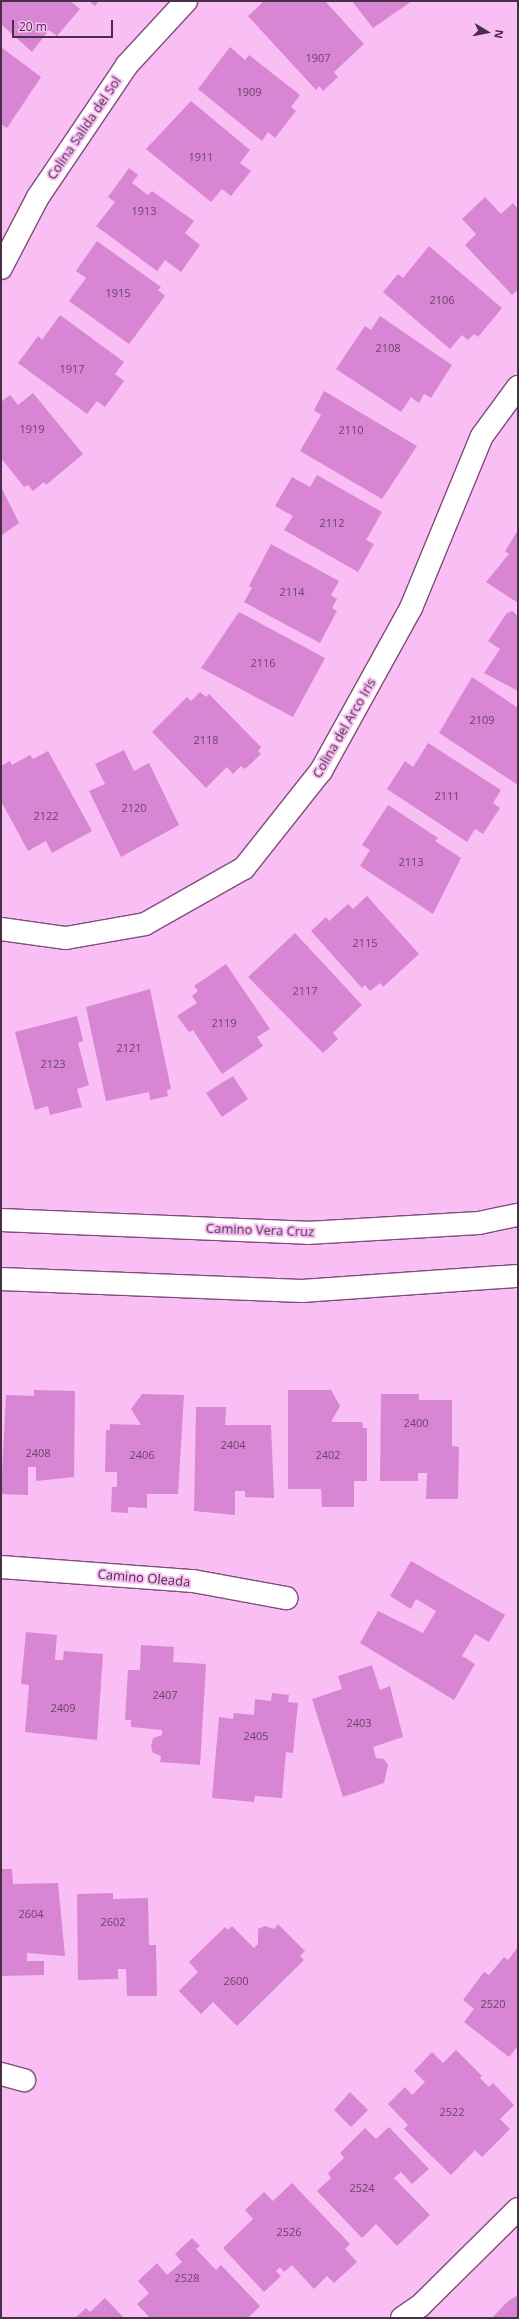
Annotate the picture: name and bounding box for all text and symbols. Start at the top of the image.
scale bar [14,12,115,38]
north arrow [467,12,507,52]
text: 20 m [19,18,47,35]
text: N [491,28,507,40]
house number: 1907 [305,51,331,65]
street label: Colina Salida del Sol [44,74,124,182]
house number: 1909 [236,85,262,99]
house number: 1911 [188,150,214,164]
house number: 1913 [131,204,157,218]
house number: 1915 [105,286,131,300]
house number: 2106 [429,293,455,307]
house number: 2108 [375,341,401,355]
house number: 1917 [59,362,85,376]
house number: 1919 [19,422,45,436]
house number: 2110 [338,423,364,437]
house number: 2112 [319,516,345,530]
house number: 2114 [279,585,305,599]
house number: 2116 [250,656,276,670]
street label: Colina del Arco Iris [309,675,379,781]
house number: 2109 [469,713,495,727]
house number: 2118 [193,733,219,747]
house number: 2111 [434,789,460,803]
house number: 2120 [121,801,147,815]
house number: 2122 [33,809,59,823]
house number: 2113 [398,855,424,869]
house number: 2115 [352,936,378,950]
house number: 2117 [292,984,318,998]
house number: 2119 [211,1016,237,1030]
house number: 2121 [116,1041,142,1055]
house number: 2123 [40,1057,66,1071]
street label: Camino Vera Cruz [206,1220,314,1240]
house number: 2400 [403,1416,429,1430]
house number: 2404 [220,1438,246,1452]
house number: 2408 [25,1446,51,1460]
house number: 2406 [129,1448,155,1462]
house number: 2402 [315,1448,341,1462]
street label: Camino Oleada [97,1566,191,1590]
house number: 2407 [152,1688,178,1702]
house number: 2409 [50,1701,76,1715]
house number: 2403 [346,1716,372,1730]
house number: 2405 [243,1729,269,1743]
house number: 2604 [18,1907,44,1921]
house number: 2602 [100,1915,126,1929]
house number: 2600 [223,1974,249,1988]
house number: 2520 [480,1997,506,2011]
house number: 2522 [439,2105,465,2119]
house number: 2524 [349,2181,375,2195]
house number: 2526 [276,2225,302,2239]
house number: 2528 [174,2271,200,2285]

